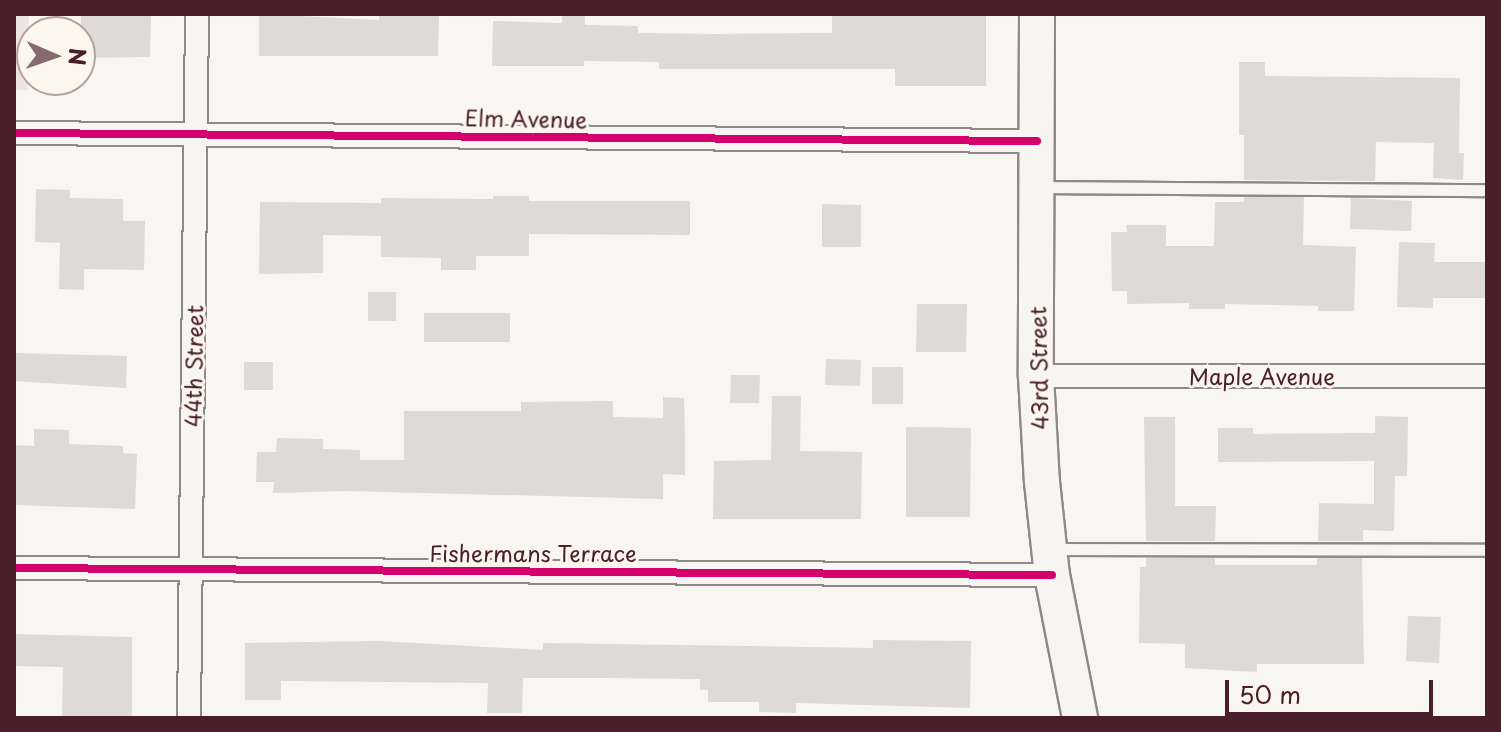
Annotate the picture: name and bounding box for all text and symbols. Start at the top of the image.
north arrow [16,16,96,96]
text: N [62,47,95,66]
street label: Elm Avenue [465,104,587,132]
street label: 44th Street [179,304,207,428]
street label: 43rd Street [1024,306,1052,430]
street label: Maple Avenue [1188,363,1336,389]
street label: Fishermans Terrace [429,540,637,566]
scale bar [1229,664,1437,714]
text: 50 m [1239,676,1301,712]

